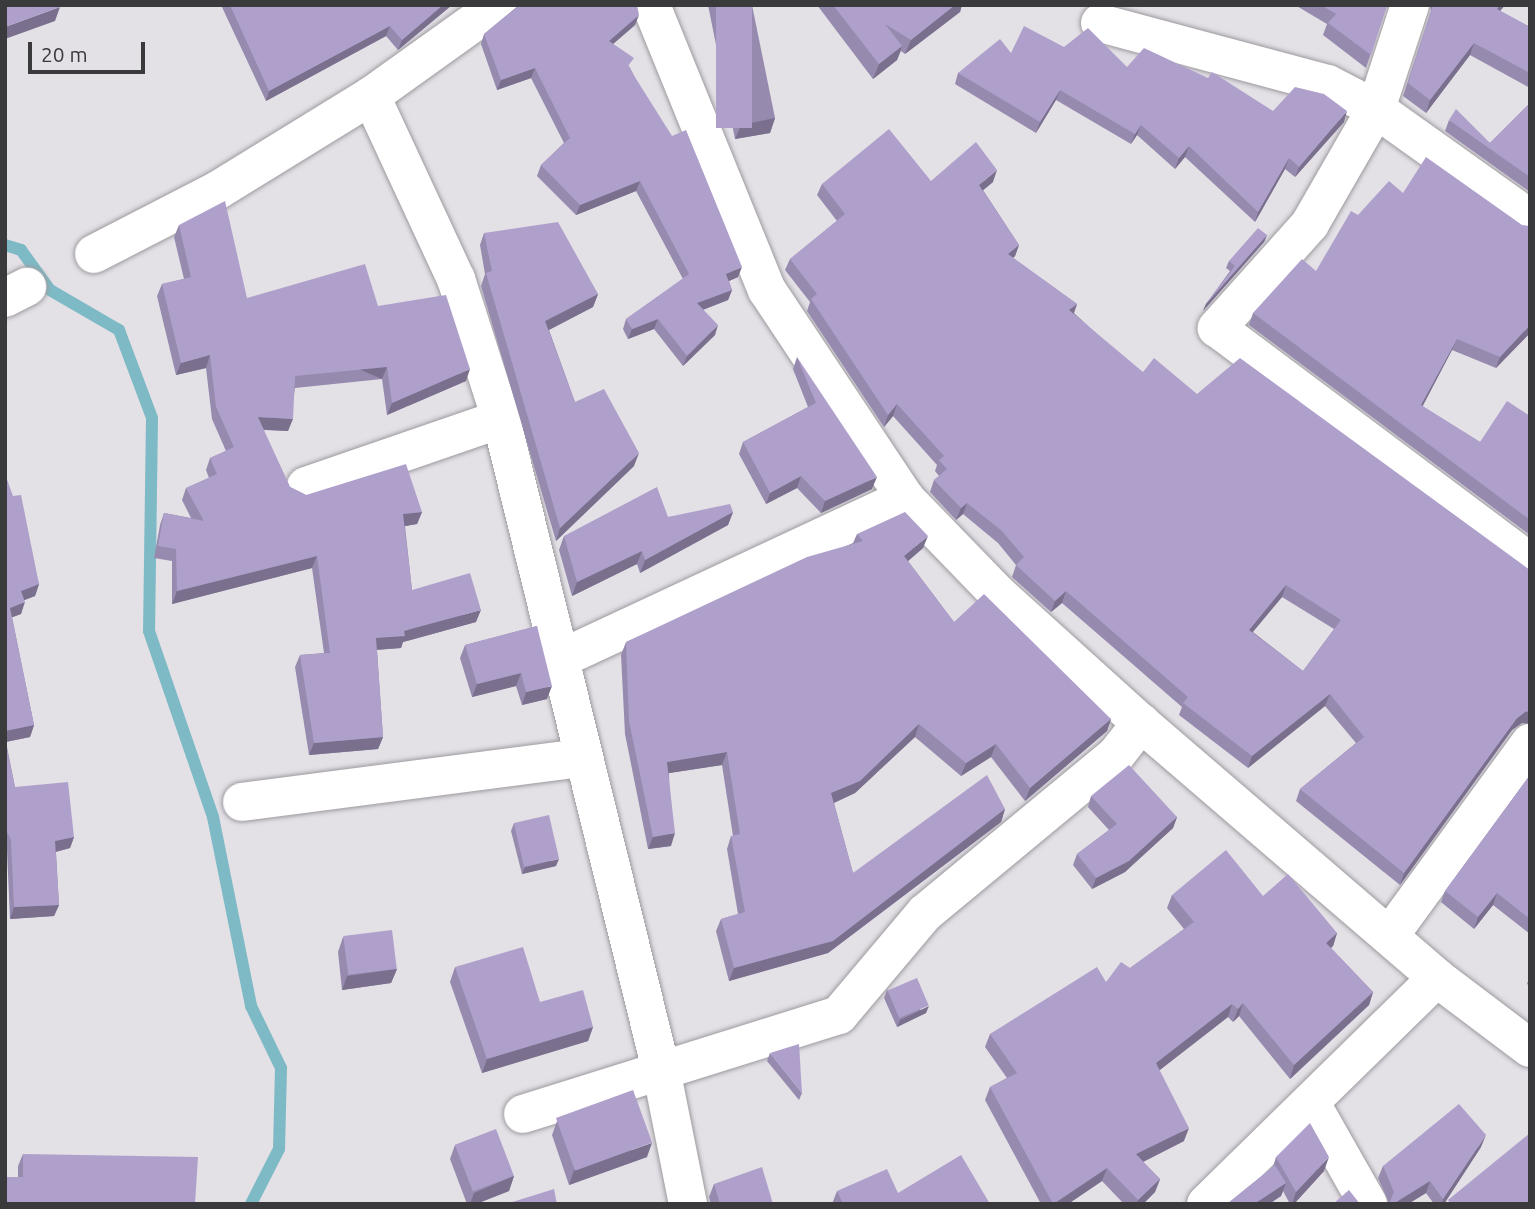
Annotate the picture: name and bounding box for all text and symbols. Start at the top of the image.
scale bar [32,28,149,72]
text: 20 m [41,42,88,66]

